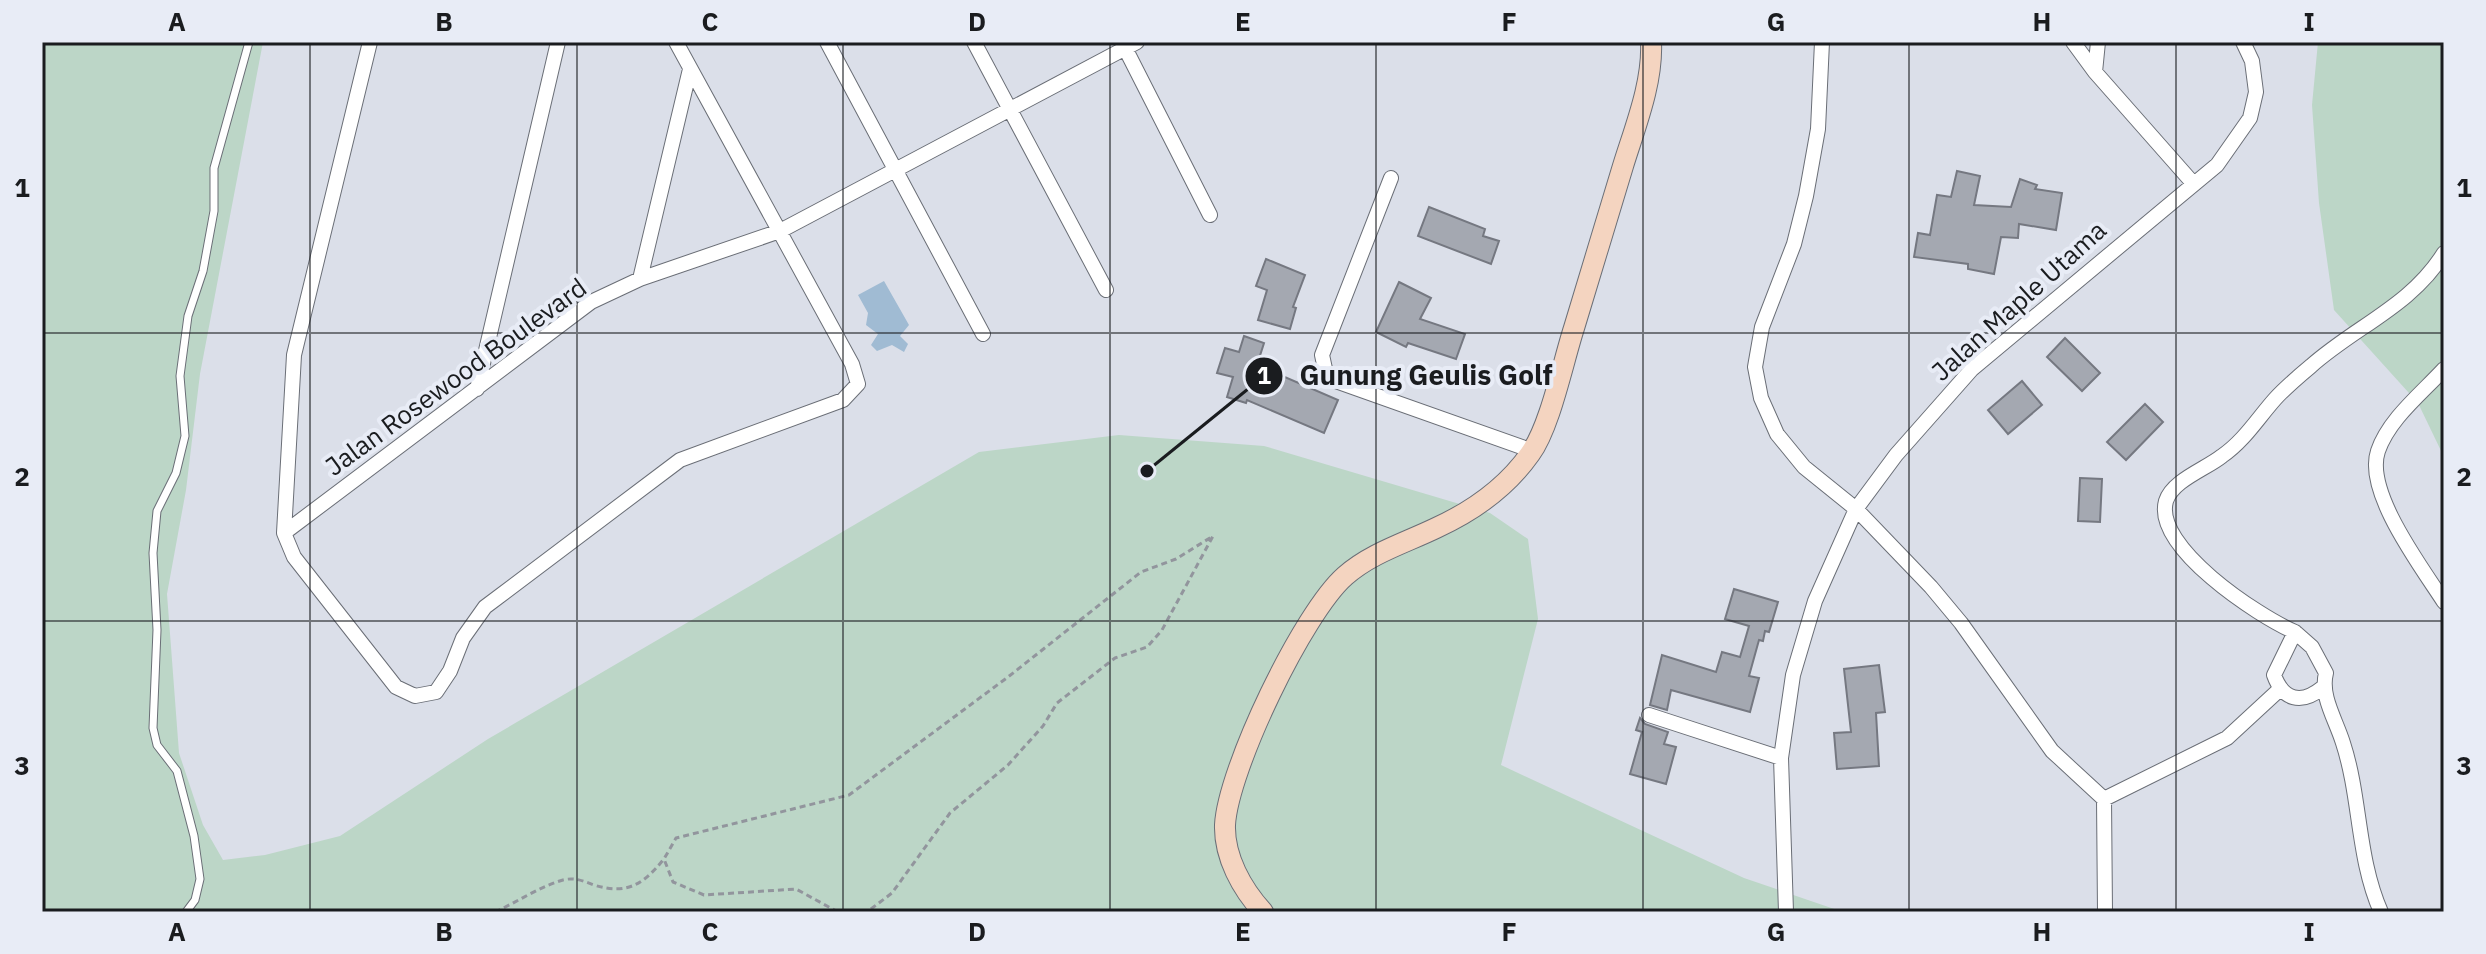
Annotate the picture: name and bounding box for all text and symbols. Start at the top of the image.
text: A [168,4,186,38]
text: B [435,4,453,38]
text: C [702,4,719,38]
text: D [968,4,986,38]
text: E [1235,4,1251,38]
text: F [1501,4,1517,38]
text: G [1767,4,1785,38]
text: H [2033,4,2051,38]
text: I [2303,4,2315,38]
text: 1 [14,170,30,204]
text: 1 [2456,170,2472,204]
street label: Jalan Maple Utama [1924,213,2113,388]
street label: Jalan Rosewood Boulevard [318,270,593,483]
callout: Gunung Geulis Golf [1244,350,1569,402]
text: Gunung Geulis Golf [1299,356,1553,393]
text: 1 [1257,359,1271,391]
text: 2 [14,459,30,493]
text: 2 [2456,459,2472,493]
text: 3 [14,748,30,782]
text: 3 [2456,748,2472,782]
text: A [168,914,186,948]
text: B [435,914,453,948]
text: C [702,914,719,948]
text: D [968,914,986,948]
text: E [1235,914,1251,948]
text: F [1501,914,1517,948]
text: G [1767,914,1785,948]
text: H [2033,914,2051,948]
text: I [2303,914,2315,948]

